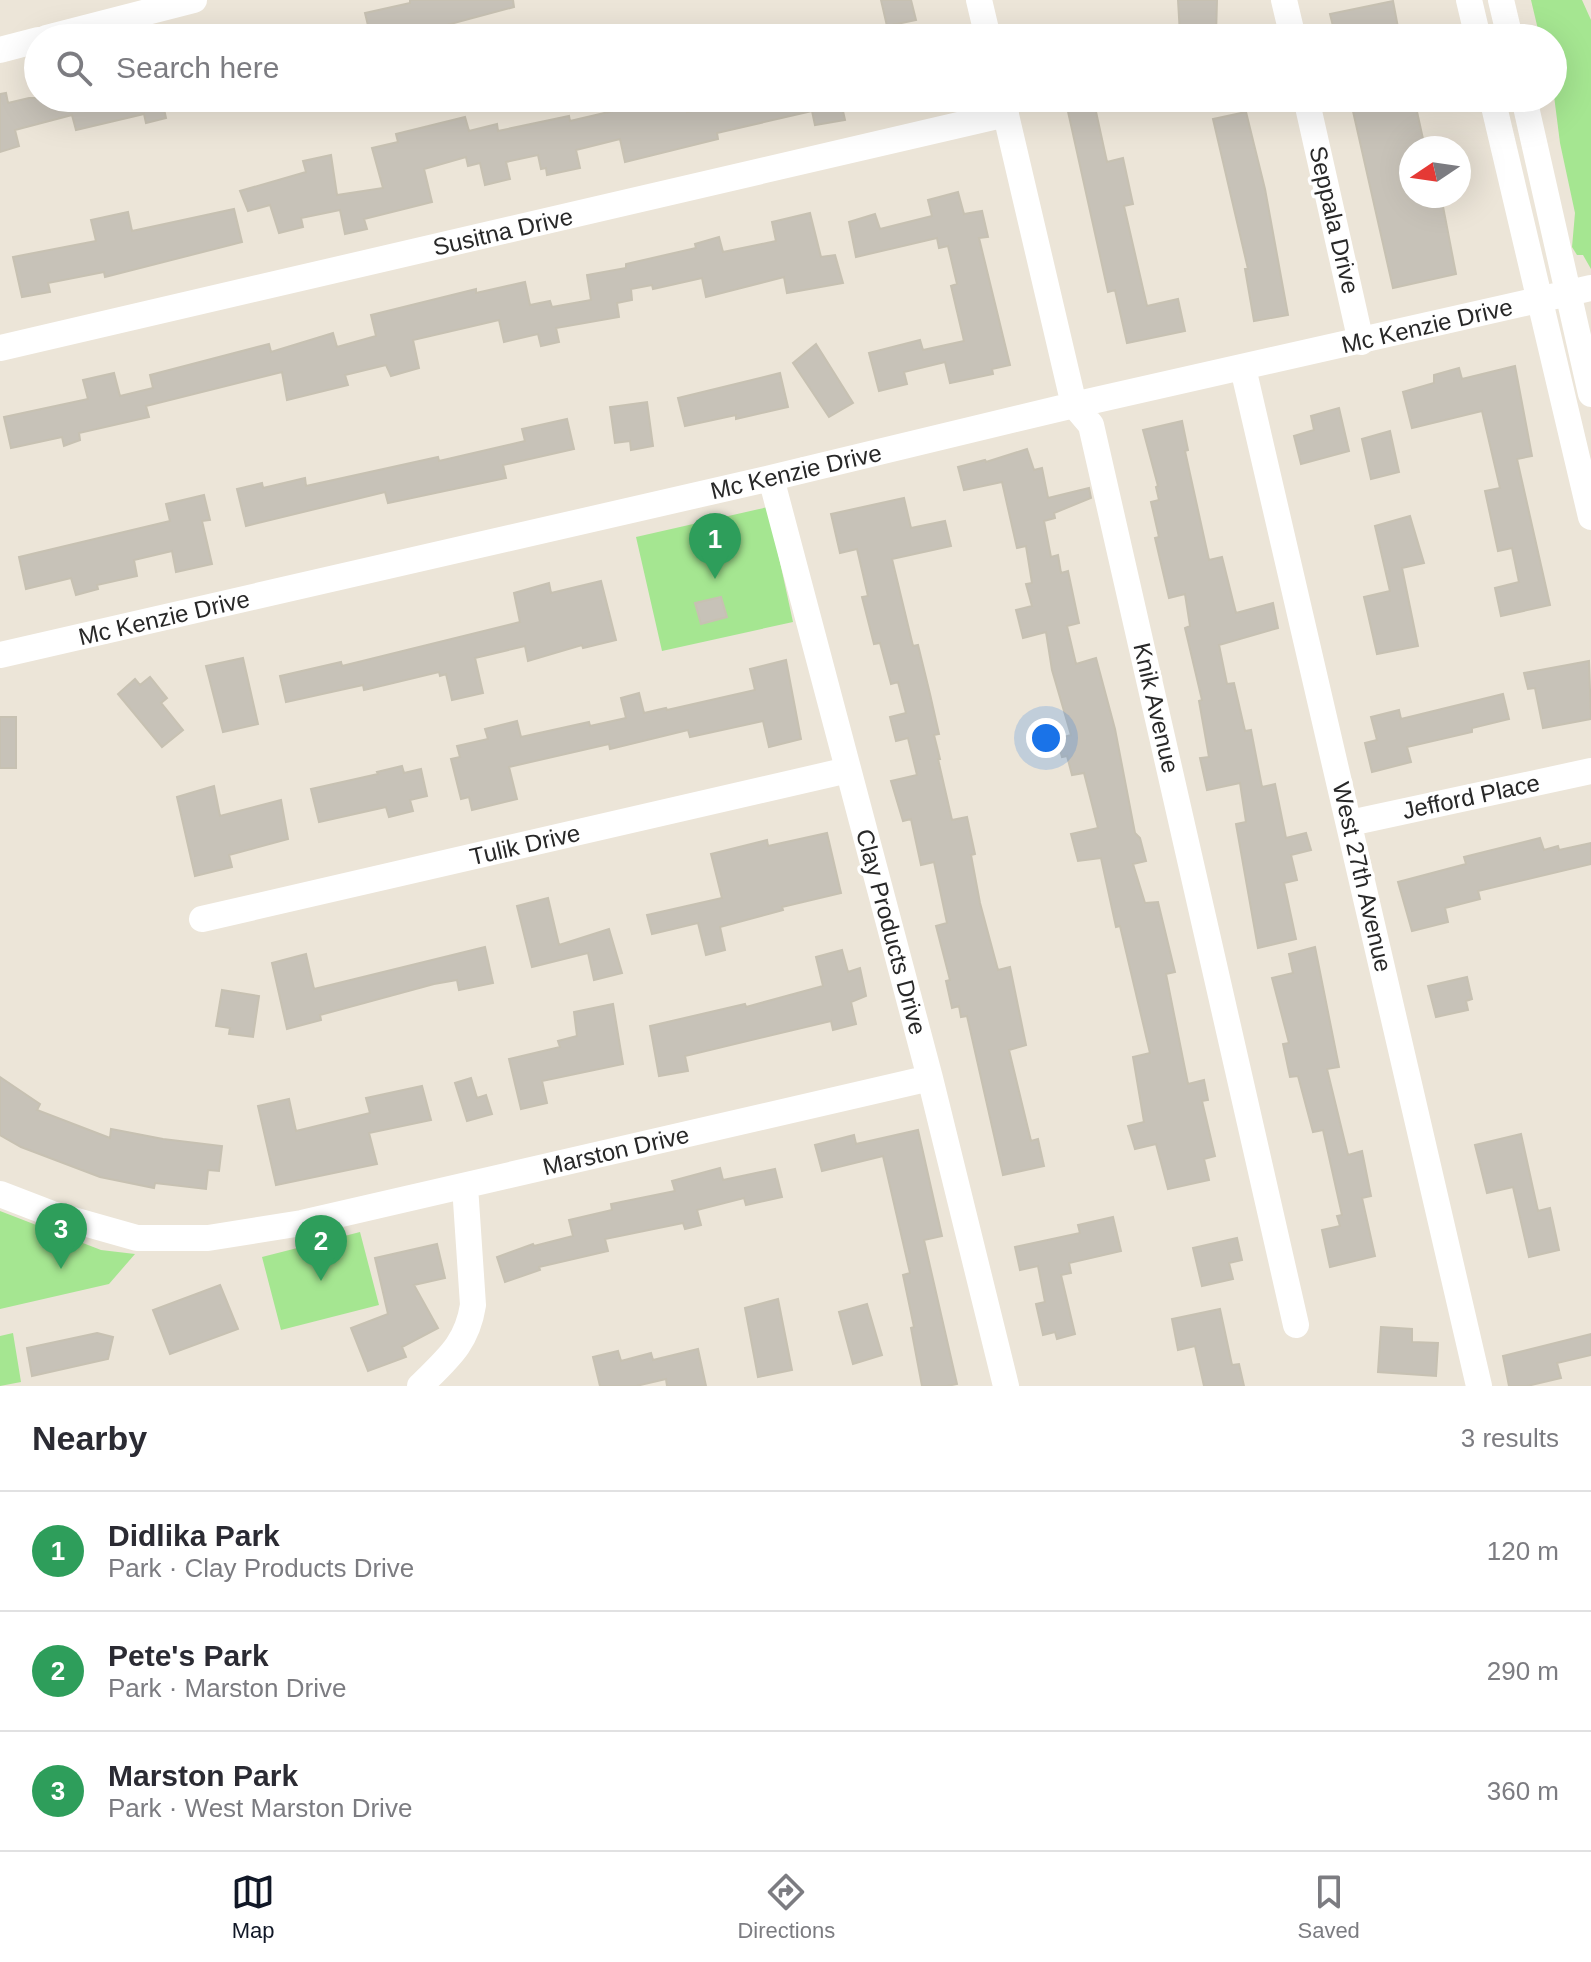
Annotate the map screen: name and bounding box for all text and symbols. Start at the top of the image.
search box [24,24,1567,112]
icon: search [52,46,96,90]
text: Search here [116,51,279,84]
north arrow [1399,136,1471,208]
street label: Seppala Drive [1304,143,1365,296]
street label: Susitna Drive [430,202,575,261]
street label: Mc Kenzie Drive [1339,293,1515,358]
street label: Mc Kenzie Drive [708,439,884,504]
pin: 1 [689,513,741,579]
street label: Mc Kenzie Drive [76,585,252,650]
street label: Knik Avenue [1128,640,1185,776]
your location [1026,718,1066,758]
street label: Jefford Place [1400,769,1542,824]
street label: West 27th Avenue [1328,779,1397,974]
street label: Tulik Drive [467,819,583,870]
street label: Clay Products Drive [851,826,932,1038]
street label: Marston Drive [540,1121,692,1180]
pin: 3 [35,1203,87,1269]
pin: 2 [295,1215,347,1281]
text: Nearby [32,1419,147,1457]
text: 3 results [1461,1423,1559,1453]
text: Didlika Park [108,1519,280,1552]
text: 1 [51,1536,65,1566]
text: 120 m [1487,1536,1559,1566]
text: Park · Clay Products Drive [108,1553,414,1583]
text: Pete's Park [108,1639,269,1672]
text: 2 [51,1656,65,1686]
text: 290 m [1487,1656,1559,1686]
text: Park · Marston Drive [108,1673,346,1703]
text: Marston Park [108,1759,298,1792]
text: 3 [51,1776,65,1806]
text: 360 m [1487,1776,1559,1806]
text: Park · West Marston Drive [108,1793,412,1823]
tab: Map [231,1870,275,1944]
tab: Directions [737,1870,835,1944]
tab: Saved [1297,1870,1360,1944]

